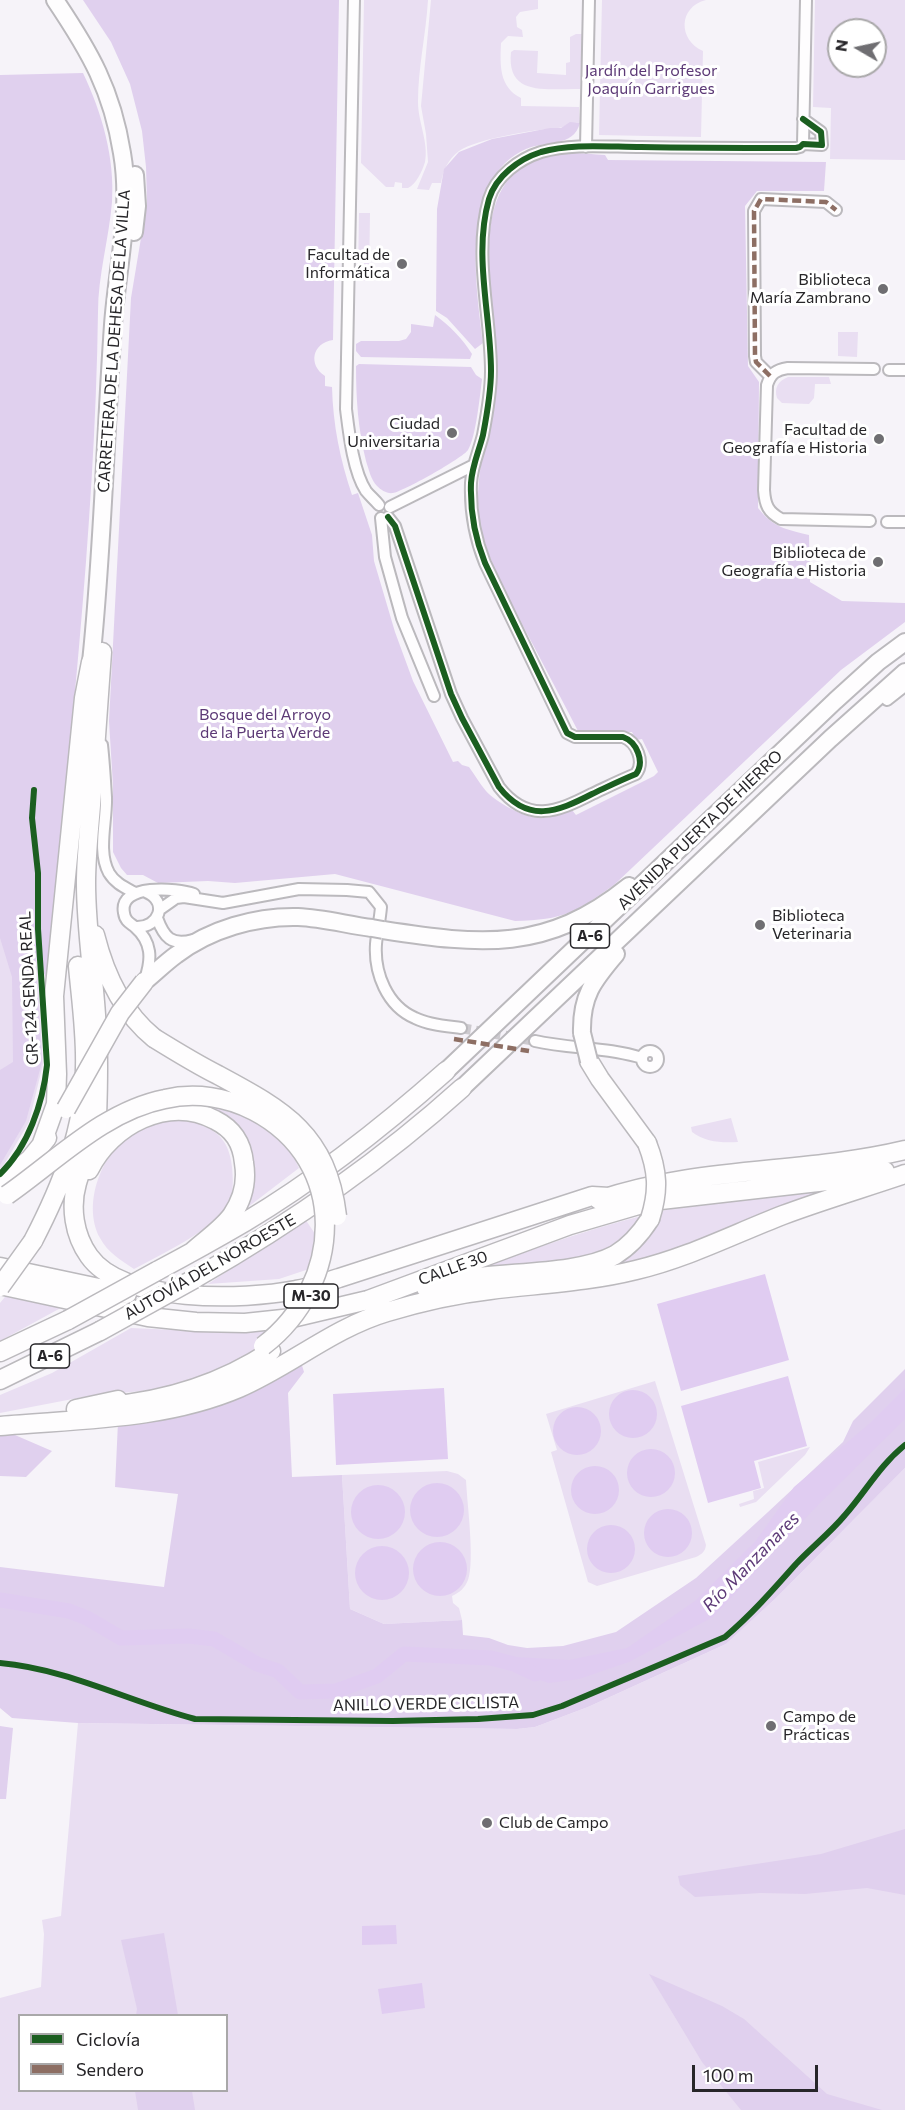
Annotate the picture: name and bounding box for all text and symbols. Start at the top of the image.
north arrow [827,18,887,78]
text: N [830,38,851,53]
park label: Jardín del Profesor Joaquín Garrigues [585,61,717,99]
street label: CARRETERA DE LA DEHESA DE LA VILLA [94,189,134,493]
place label: Facultad de Informática [305,245,390,283]
marker: Facultad de Informática [395,257,409,271]
place label: Biblioteca María Zambrano [750,270,871,308]
marker: Biblioteca María Zambrano [876,282,890,296]
place label: Ciudad Universitaria [347,414,440,452]
place label: Facultad de Geografía e Historia [722,420,867,458]
marker: Ciudad Universitaria [445,426,459,440]
marker: Facultad de Geografía e Historia [872,432,886,446]
place label: Biblioteca de Geografía e Historia [721,543,866,581]
marker: Biblioteca de Geografía e Historia [871,555,885,569]
park label: Bosque del Arroyo de la Puerta Verde [199,705,331,743]
street label: AVENIDA PUERTA DE HIERRO [614,746,786,914]
place label: Biblioteca Veterinaria [772,906,852,944]
street label: GR-124 SENDA REAL [15,911,43,1065]
marker: Biblioteca Veterinaria [753,918,767,932]
road number: A-6 [570,924,610,948]
street label: AUTOVÍA DEL NOROESTE [121,1210,299,1324]
street label: CALLE 30 [416,1247,490,1289]
road number: M-30 [284,1284,338,1308]
road number: A-6 [31,1344,70,1368]
water label: Río Manzanares [698,1508,804,1616]
street label: ANILLO VERDE CICLISTA [333,1693,519,1715]
place label: Campo de Prácticas [783,1707,856,1745]
marker: Campo de Prácticas [764,1719,778,1733]
place label: Club de Campo [499,1813,609,1833]
marker: Club de Campo [480,1816,494,1830]
legend [18,2014,228,2092]
text: Ciclovía [76,2028,140,2050]
scale bar [695,2053,821,2091]
text: Sendero [76,2058,144,2080]
text: 100 m [703,2064,753,2086]

